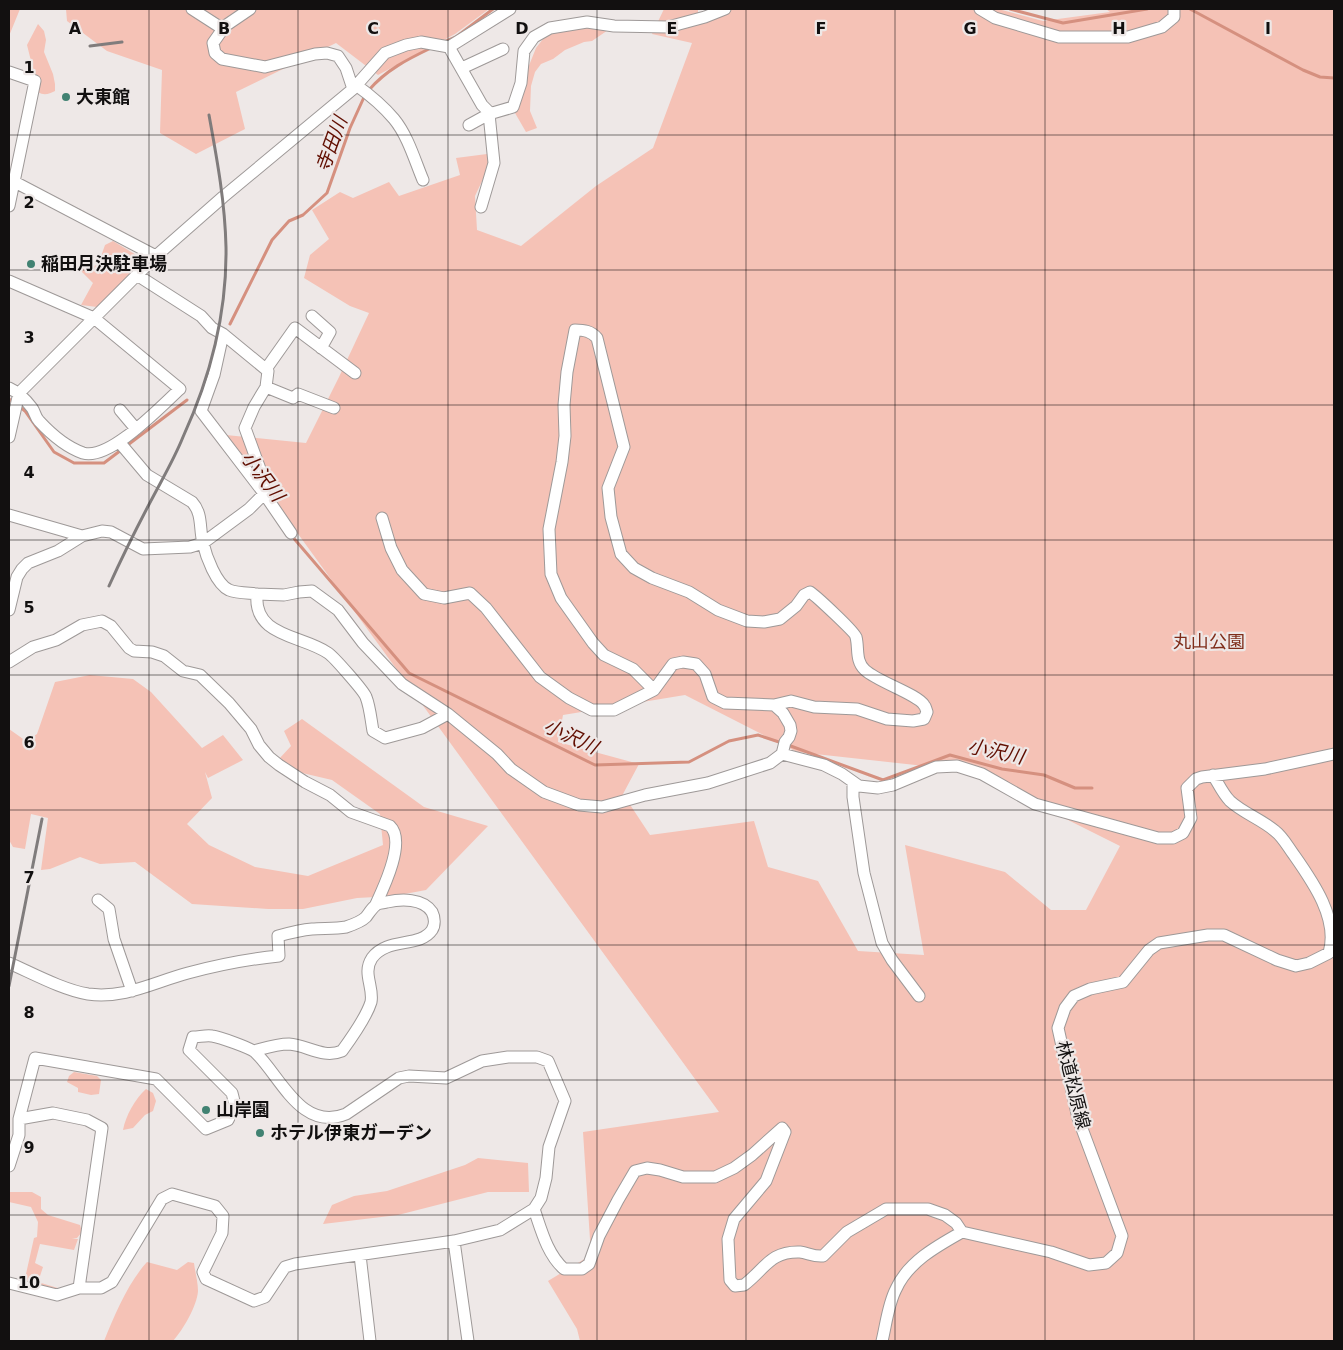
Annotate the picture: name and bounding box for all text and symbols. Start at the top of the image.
text: A [69,19,82,38]
text: B [218,19,230,38]
text: C [367,19,379,38]
text: D [515,19,529,38]
text: E [667,19,677,38]
text: F [816,19,826,38]
text: G [963,19,977,38]
text: H [1112,19,1126,38]
text: I [1265,19,1271,38]
text: 1 [23,58,35,77]
place label: 大東館 [76,86,130,107]
marker: 大東館 [60,91,72,103]
water label: 寺田川 [311,112,352,175]
text: 2 [23,193,35,212]
place label: 稲田月決駐車場 [41,253,167,274]
marker: 稲田月決駐車場 [25,258,37,270]
text: 3 [23,328,35,347]
water label: 小沢川 [237,447,290,507]
text: 4 [23,463,35,482]
text: 5 [23,598,35,617]
park label: 丸山公園 [1173,631,1245,652]
water label: 小沢川 [541,714,603,759]
text: 6 [23,733,35,752]
water label: 小沢川 [966,734,1028,768]
text: 7 [23,868,35,887]
text: 8 [23,1003,35,1022]
street label: 林道松原線 [1052,1039,1095,1131]
place label: 山岸園 [216,1099,270,1120]
marker: 山岸園 [200,1104,212,1116]
place label: ホテル伊東ガーデン [270,1122,432,1143]
marker: ホテル伊東ガーデン [254,1127,266,1139]
text: 9 [23,1138,35,1157]
text: 10 [18,1273,40,1292]

